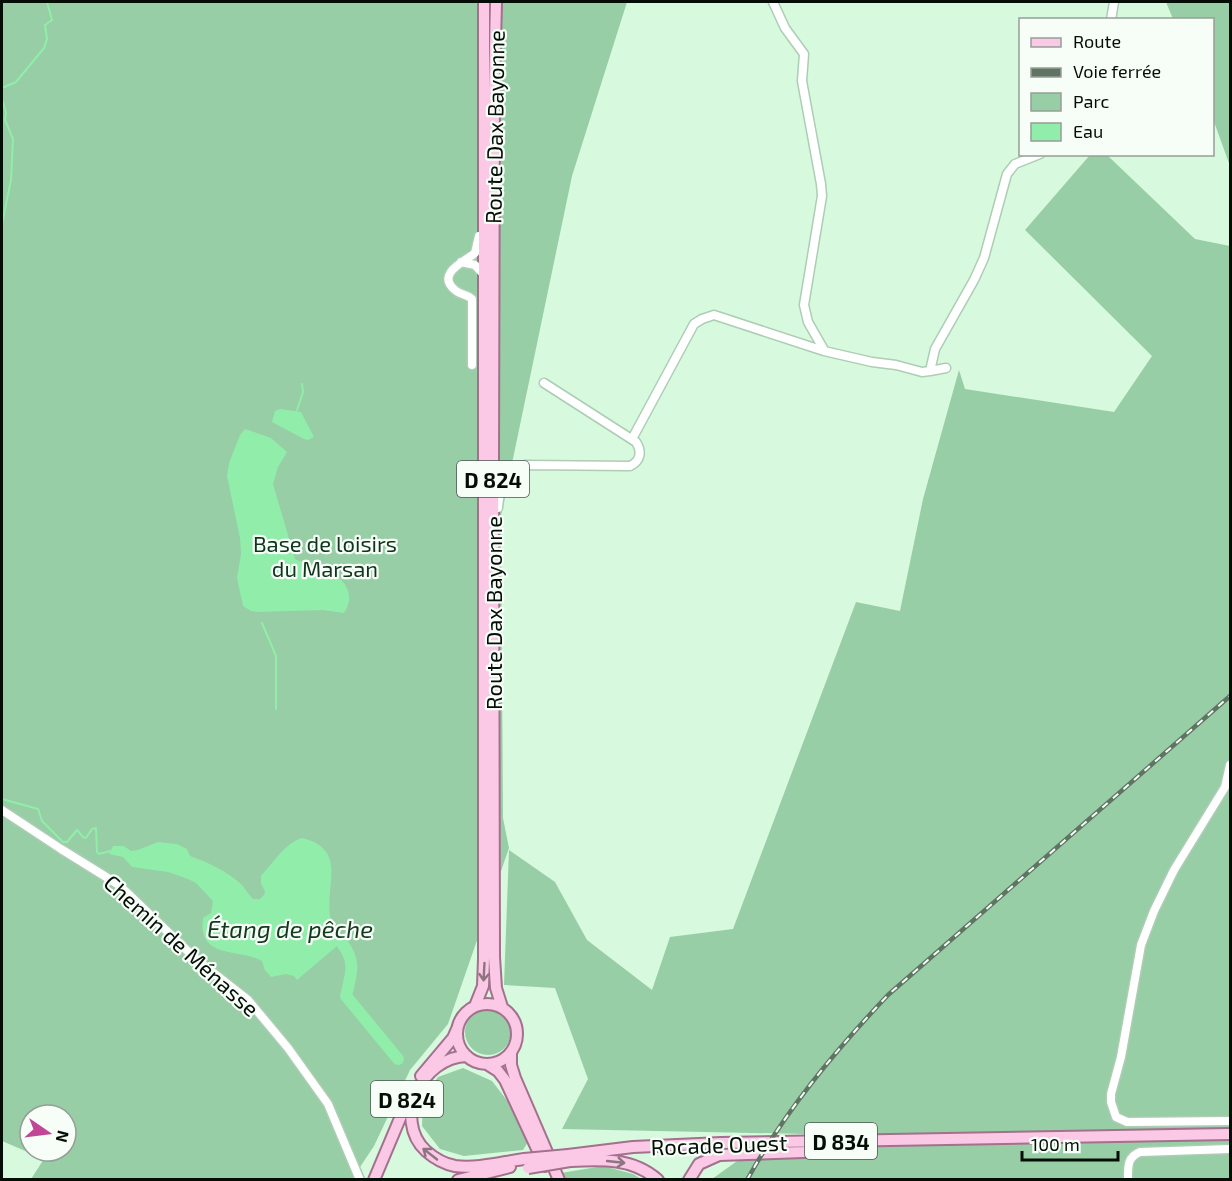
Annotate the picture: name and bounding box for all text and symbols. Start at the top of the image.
legend [1019,18,1214,156]
street label: Route Dax Bayonne [479,30,509,224]
text: Route [1073,30,1121,52]
text: Voie ferrée [1073,60,1161,82]
text: Parc [1073,90,1109,112]
text: Eau [1073,120,1103,142]
road number: D 824 [457,461,529,497]
street label: Route Dax Bayonne [480,516,506,710]
park label: Base de loisirs du Marsan [253,530,397,581]
street label: Chemin de Ménasse [99,869,265,1021]
water label: Étang de pêche [207,914,373,943]
one-way arrow [478,962,489,982]
road number: D 824 [371,1081,443,1117]
north arrow [18,1103,78,1163]
road number: D 834 [805,1123,877,1159]
scale bar [1022,1124,1118,1162]
text: N [52,1129,74,1145]
street label: Rocade Ouest [650,1129,788,1159]
text: 100 m [1031,1133,1080,1155]
one-way arrow [423,1147,439,1160]
one-way arrow [606,1157,626,1168]

